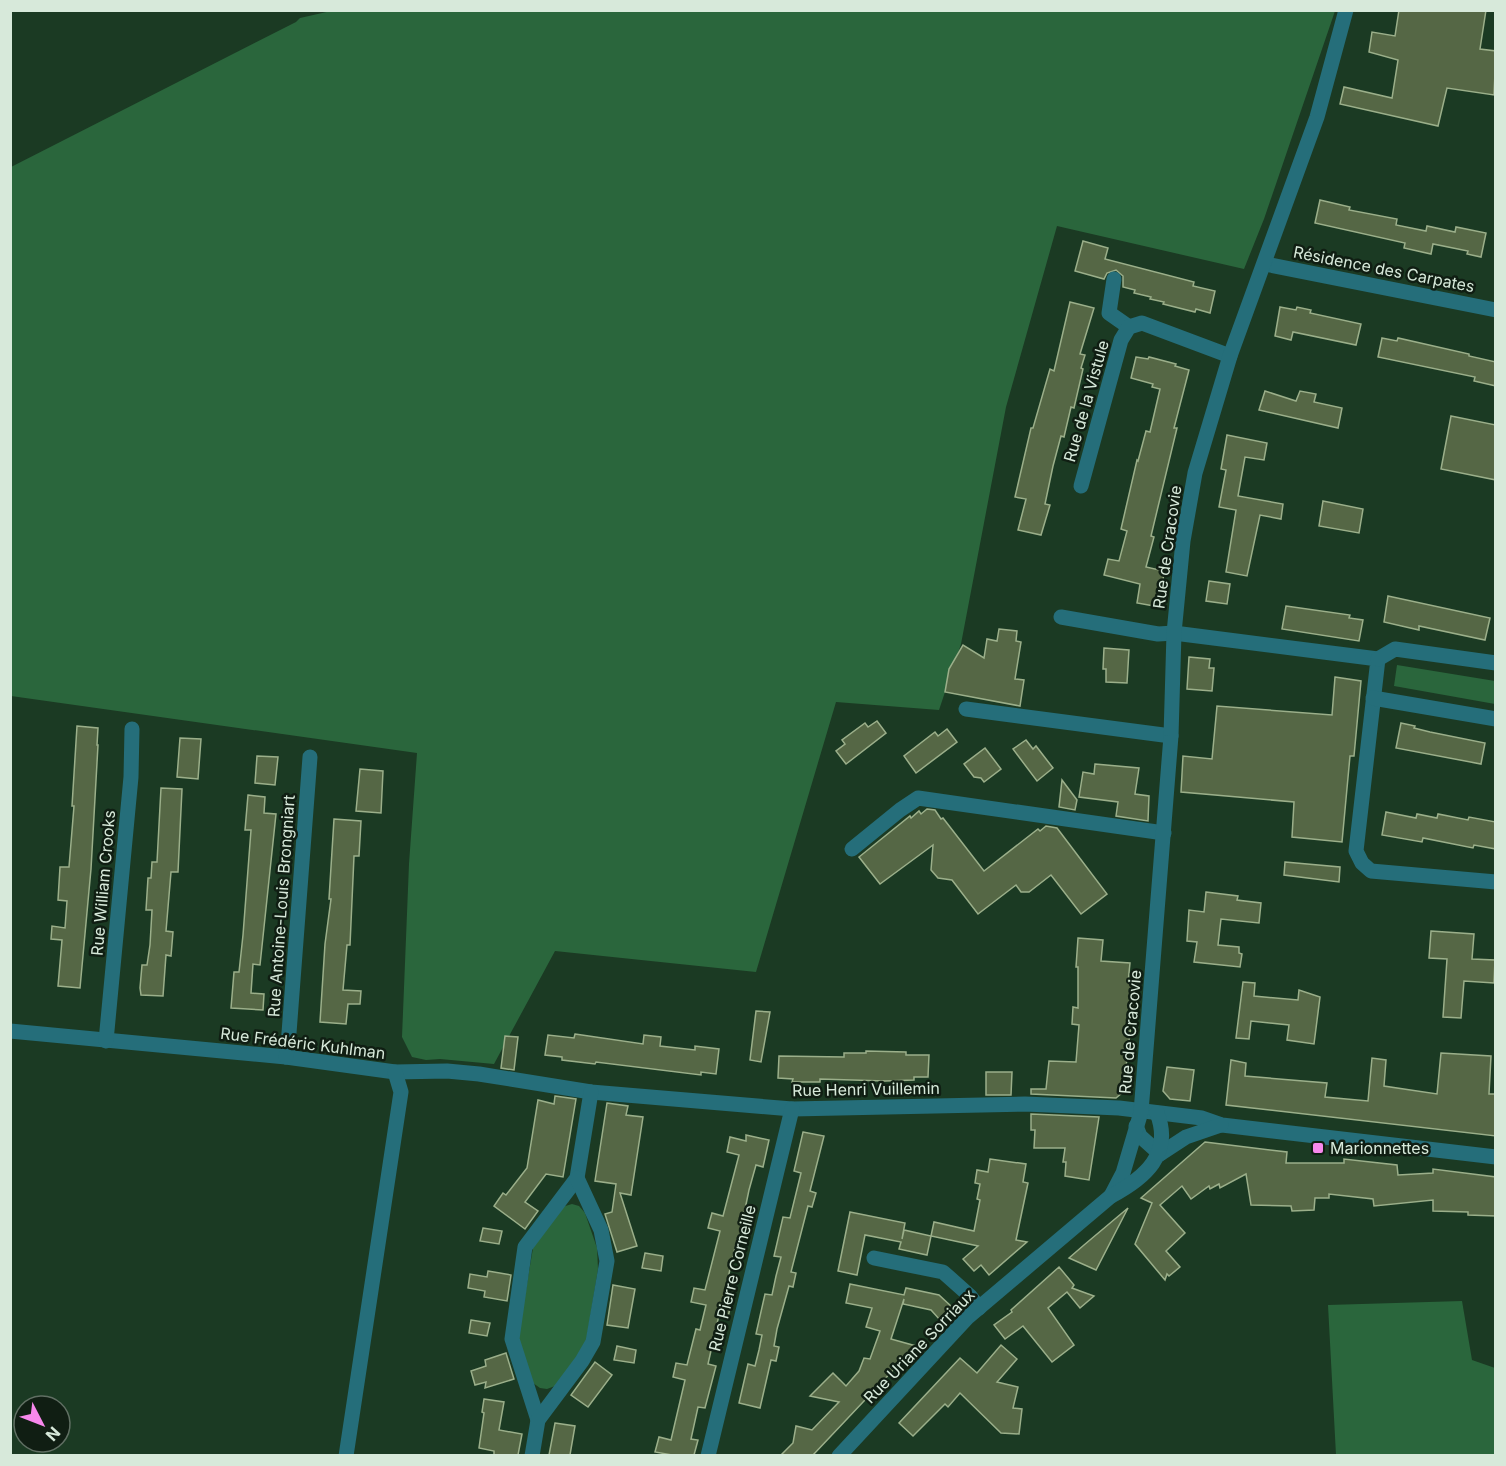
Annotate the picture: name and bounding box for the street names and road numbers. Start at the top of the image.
street label: Résidence des Carpates [1292,242,1476,296]
street label: Rue de la Vistule [1059,338,1113,464]
street label: Rue de Cracovie [1148,484,1186,610]
street label: Rue Antoine-Louis Brongniart [263,794,299,1018]
street label: Rue William Crooks [87,809,119,957]
street label: Rue de Cracovie [1115,969,1145,1095]
street label: Rue Frédéric Kuhlman [219,1023,387,1063]
street label: Rue Henri Vuillemin [792,1078,940,1100]
street label: Rue Pierre Corneille [704,1203,760,1353]
street label: Rue Uriane Sorriaux [859,1284,979,1407]

